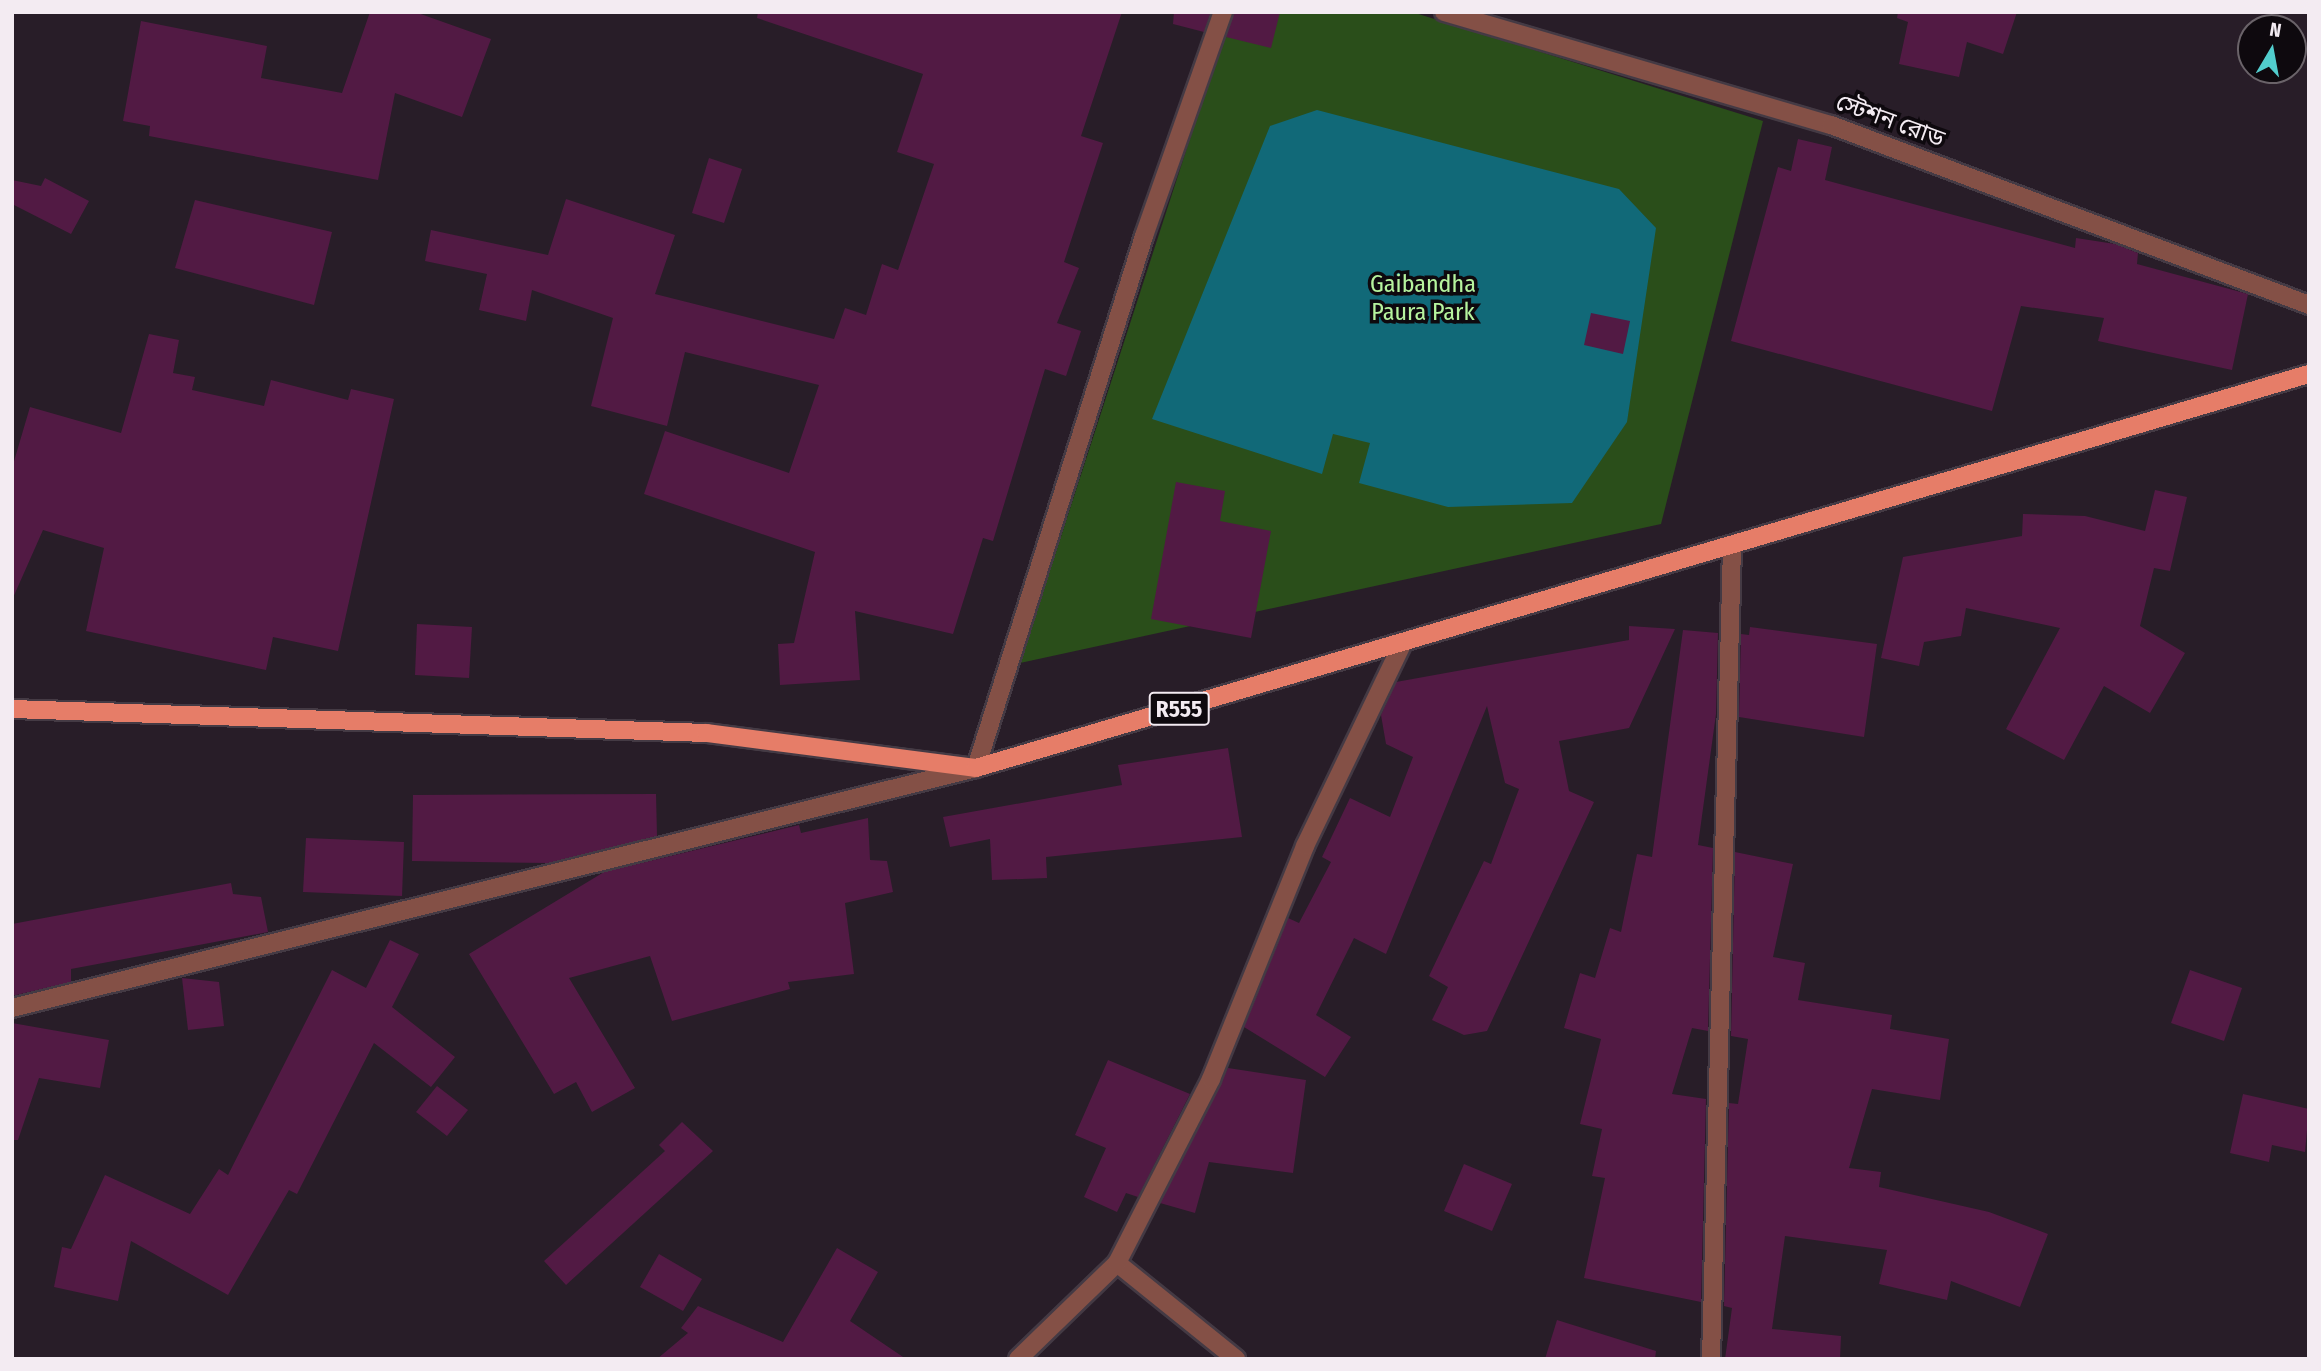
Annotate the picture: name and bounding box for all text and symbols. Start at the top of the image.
north arrow [2237,14,2307,84]
text: N [2268,17,2283,42]
street label: স্টেশন রোড [1832,88,1948,154]
park label: Gaibandha Paura Park [1370,271,1476,327]
road number: R555 [1148,690,1210,729]

